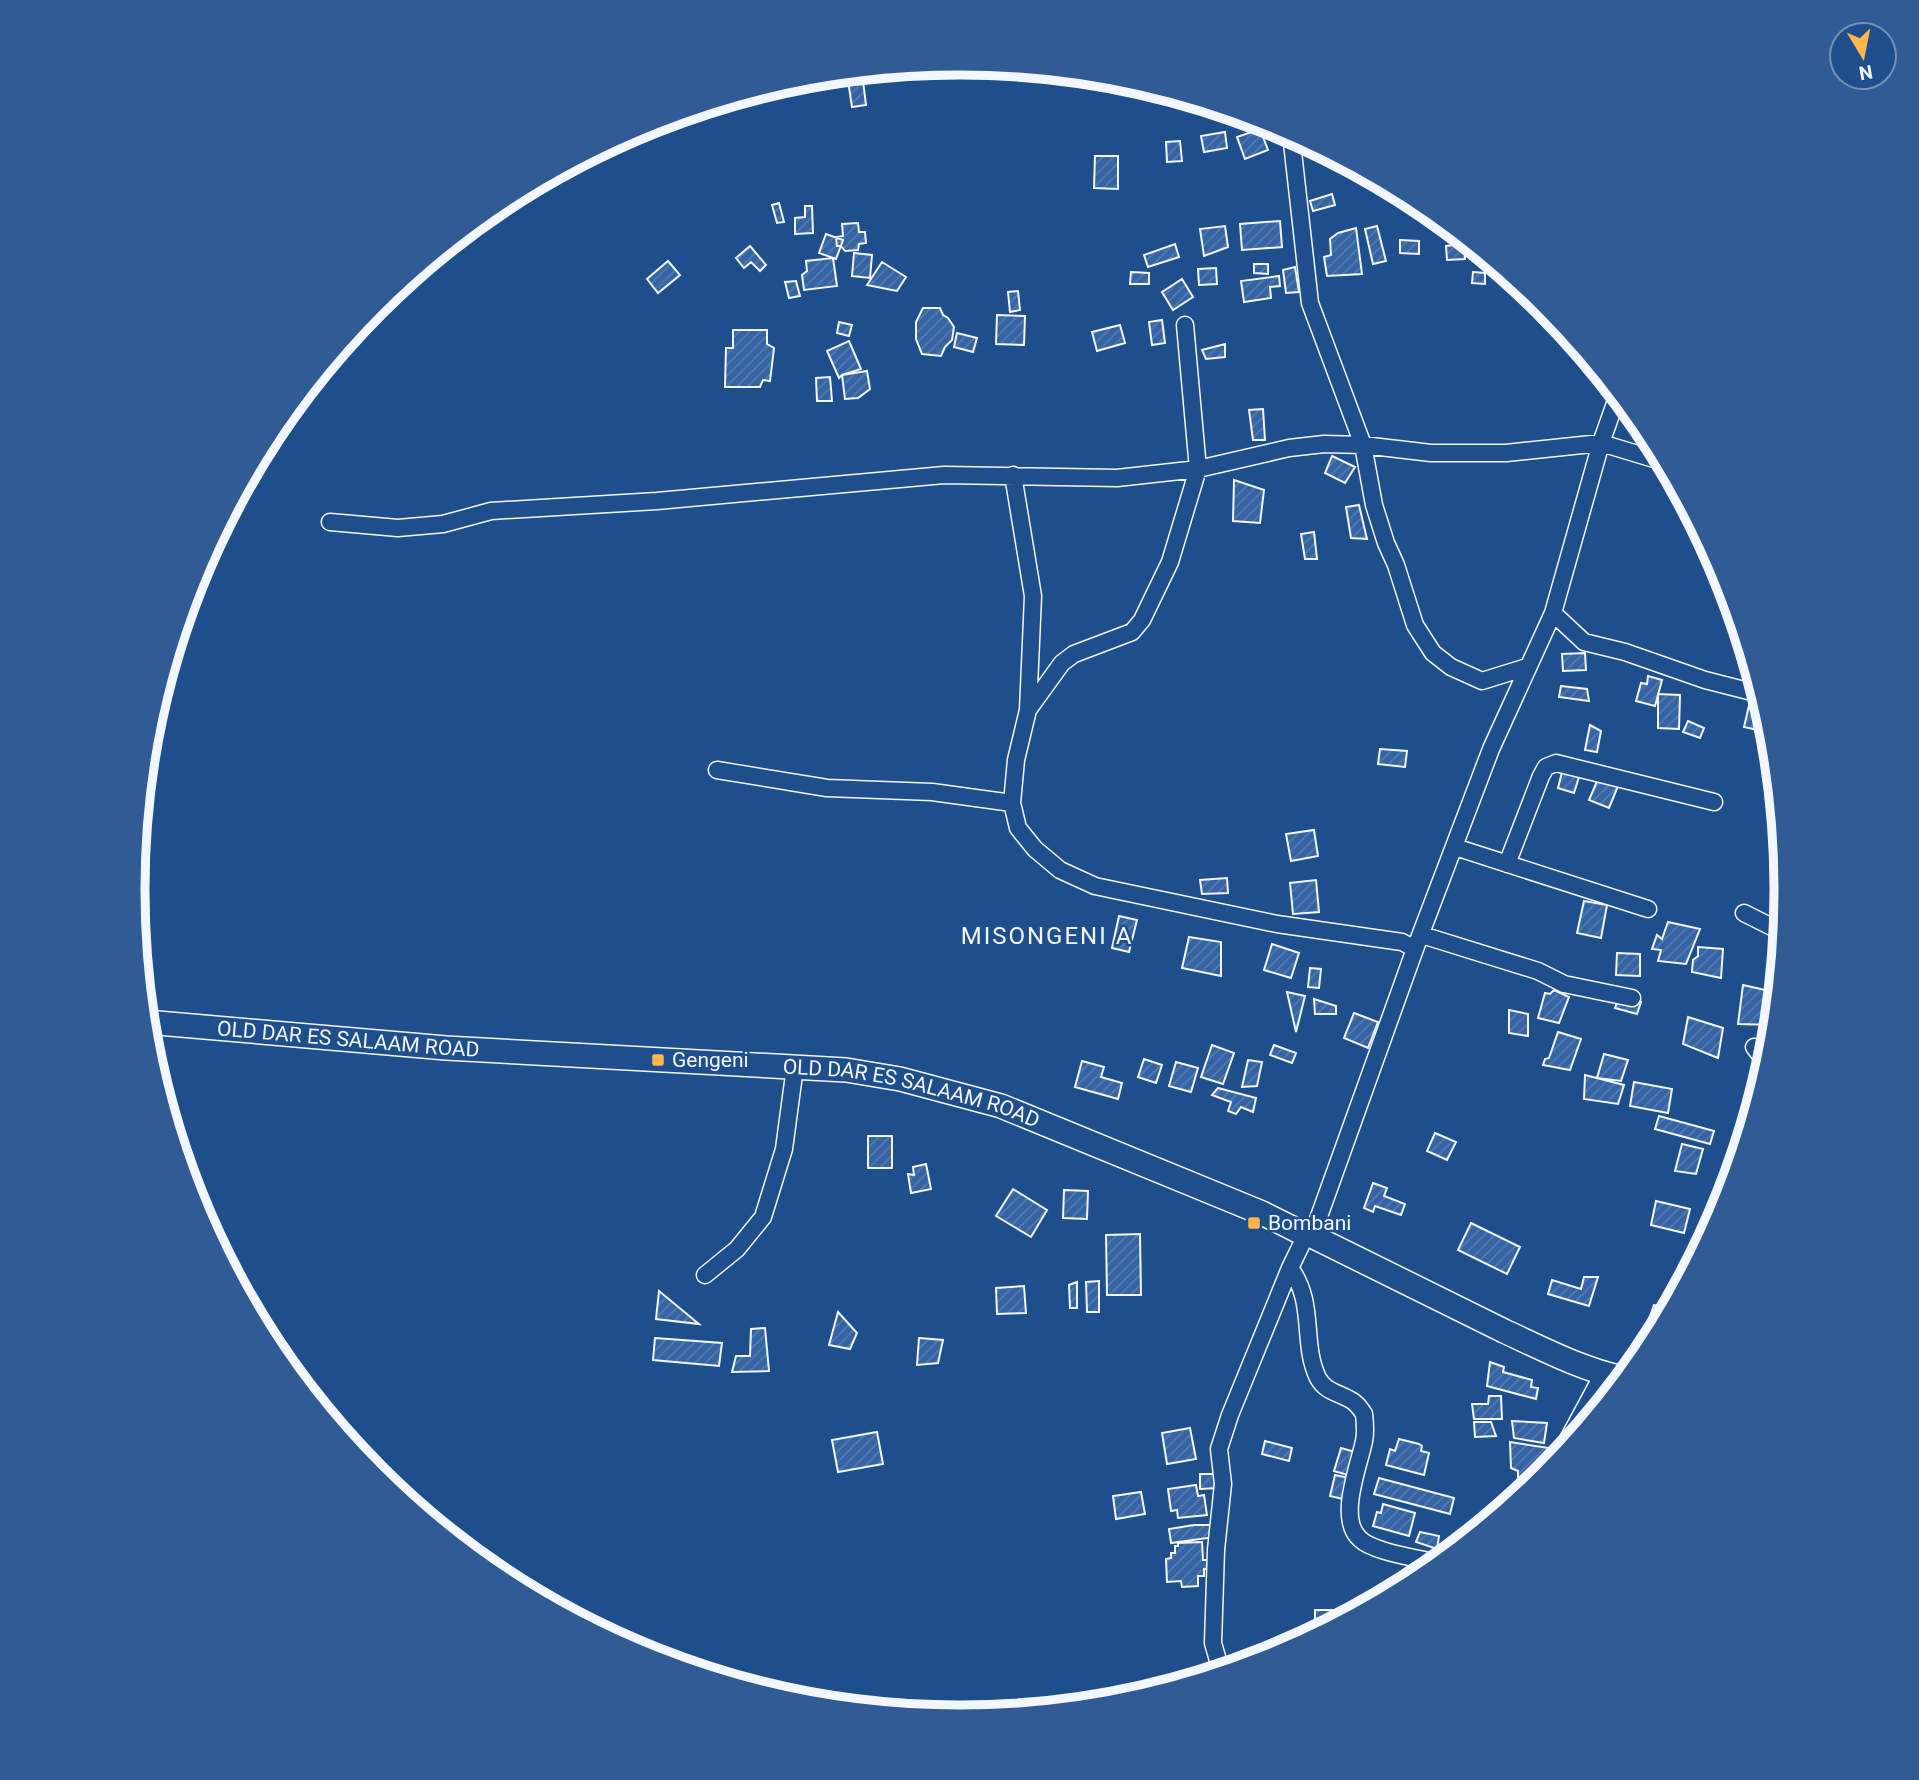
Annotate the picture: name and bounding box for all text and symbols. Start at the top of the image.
north arrow [1828,21,1898,91]
text: N [1857,60,1874,85]
district label: MISONGENI A [961,922,1133,950]
street label: OLD DAR ES SALAAM ROAD [216,1016,480,1062]
place label: Gengeni [672,1048,749,1072]
marker: Gengeni [650,1052,666,1068]
street label: OLD DAR ES SALAAM ROAD [782,1055,1043,1132]
place label: Bombani [1268,1211,1351,1235]
marker: Bombani [1246,1215,1262,1231]

